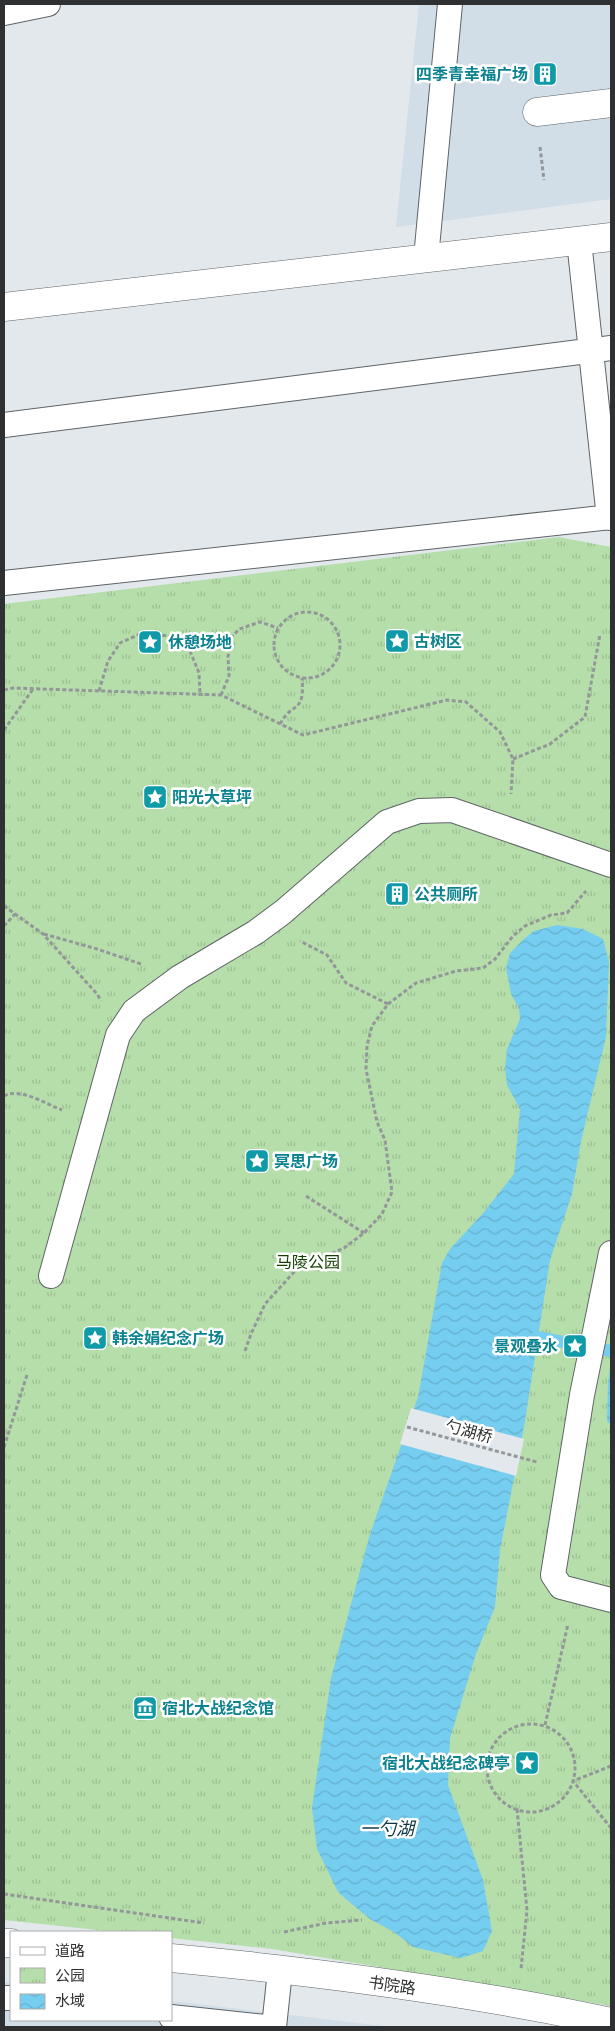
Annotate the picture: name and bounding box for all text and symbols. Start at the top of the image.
building icon: 四季青幸福广场 [532,61,558,87]
place label: 四季青幸福广场 [416,63,528,85]
place icon: 古树区 [384,628,410,654]
place icon: 休憩场地 [137,629,163,655]
place label: 古树区 [414,630,462,652]
place label: 休憩场地 [168,631,232,653]
place icon: 阳光大草坪 [142,784,168,810]
place label: 阳光大草坪 [172,786,252,808]
building icon: 公共厕所 [384,881,410,907]
place label: 公共厕所 [414,883,478,905]
place icon: 冥思广场 [244,1148,270,1174]
place label: 冥思广场 [274,1150,338,1172]
park label: 马陵公园 [276,1251,340,1273]
place icon: 韩余娟纪念广场 [82,1325,108,1351]
place label: 韩余娟纪念广场 [112,1327,224,1349]
place icon: 景观叠水 [562,1333,588,1359]
place label: 景观叠水 [494,1335,558,1357]
street label: 勺湖桥 [443,1414,495,1448]
museum icon: 宿北大战纪念馆 [132,1695,158,1721]
place label: 宿北大战纪念馆 [162,1697,274,1719]
place icon: 宿北大战纪念碑亭 [514,1750,540,1776]
place label: 宿北大战纪念碑亭 [382,1752,510,1774]
water label: 一勺湖 [360,1816,417,1840]
legend [10,1931,172,2021]
text: 道路 [55,1940,85,1961]
text: 公园 [55,1965,85,1986]
street label: 书院路 [367,1971,417,1999]
text: 水域 [55,1990,85,2011]

